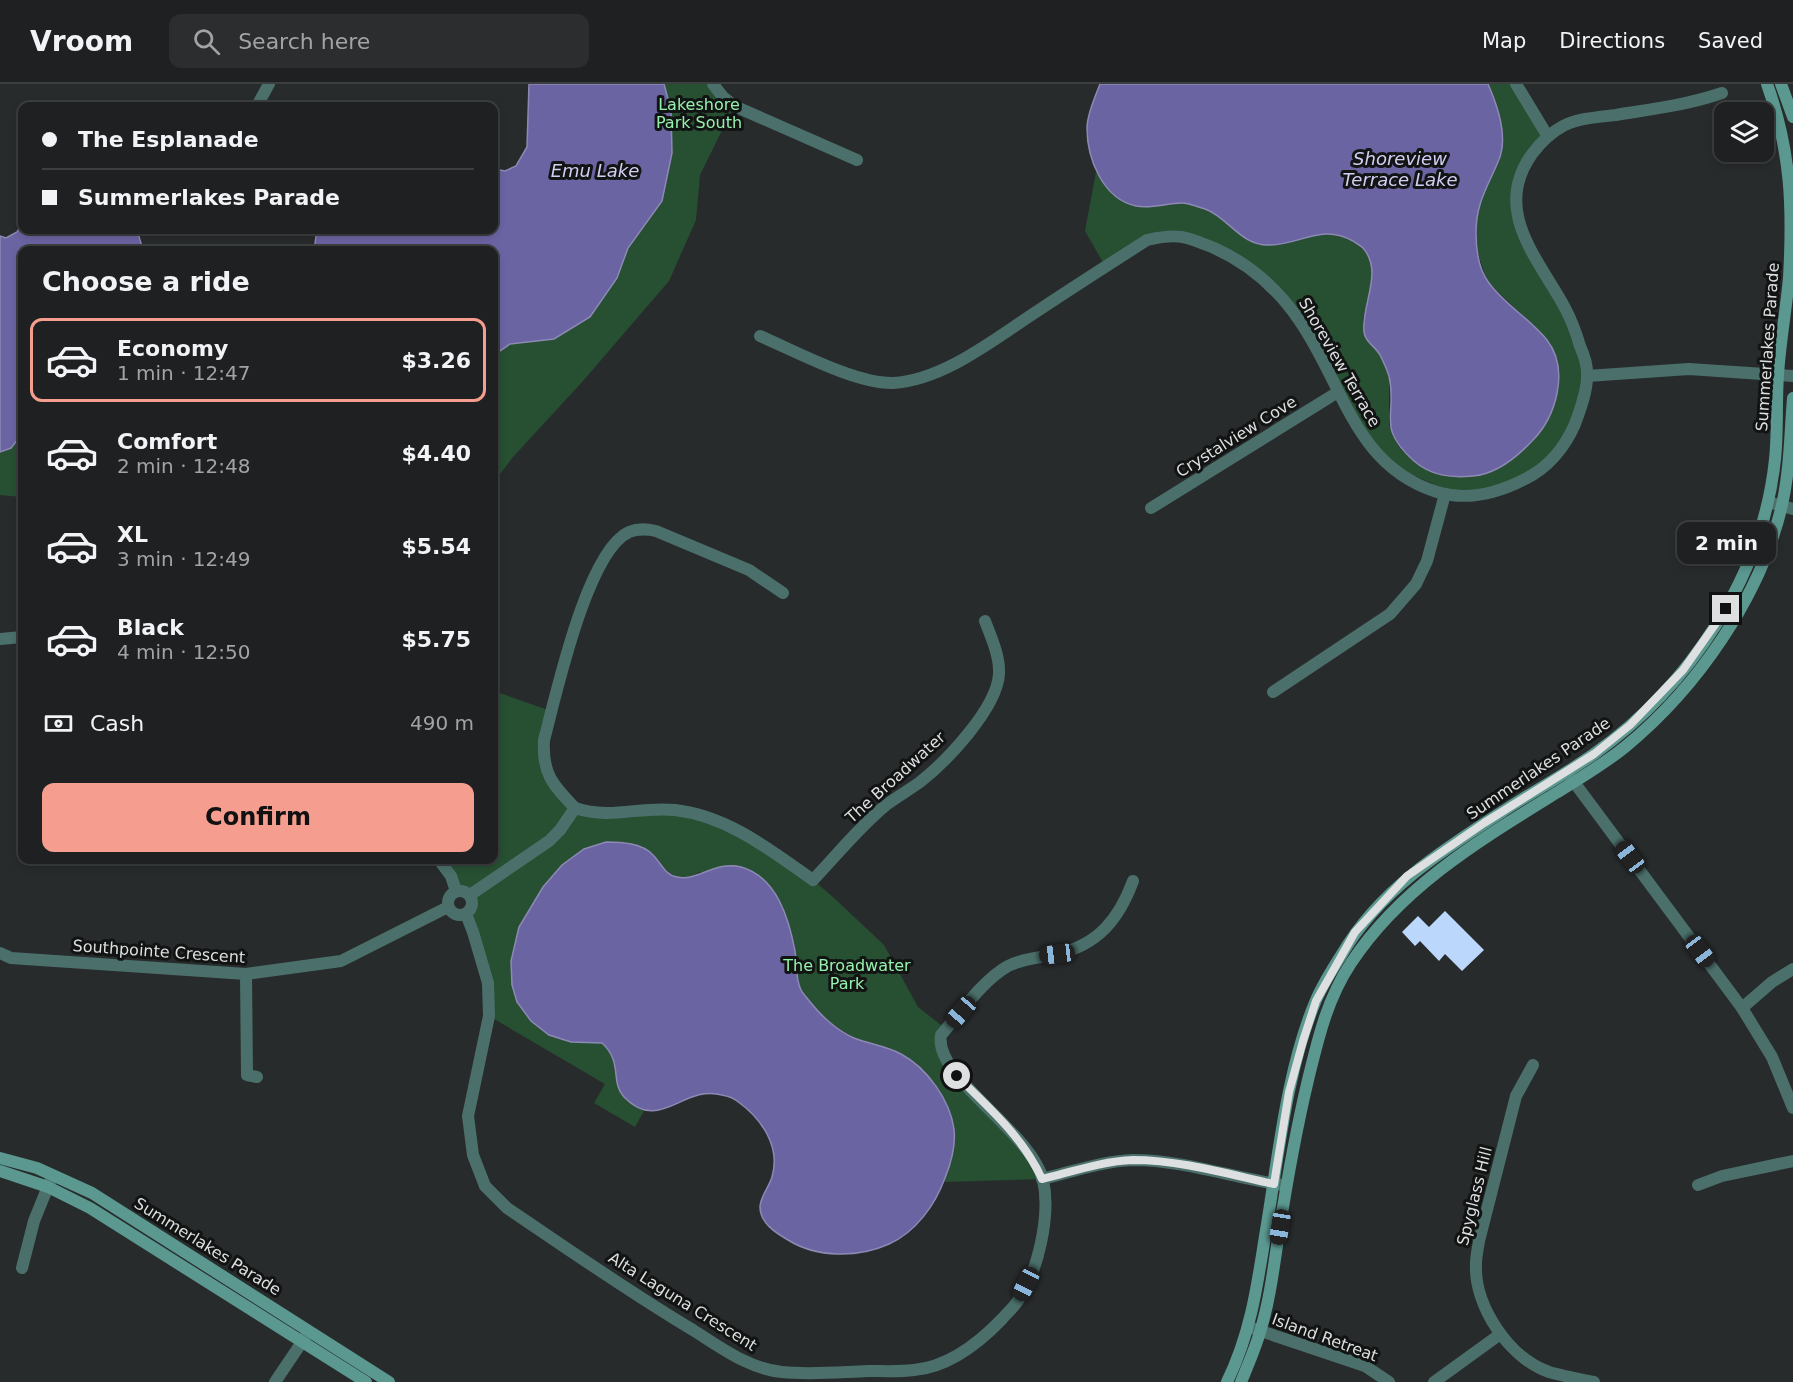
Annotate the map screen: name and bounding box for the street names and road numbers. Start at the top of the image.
street label: Summerlakes Parade [1752,262,1783,432]
street label: Shoreview Terrace [1295,294,1384,430]
street label: Crystalview Cove [1173,392,1300,481]
street label: Summerlakes Parade [1463,713,1614,824]
street label: The Broadwater [841,727,949,828]
street label: Southpointe Crescent [72,936,246,967]
street label: Spyglass Hill [1453,1145,1496,1248]
street label: Summerlakes Parade [131,1194,285,1299]
street label: Alta Laguna Crescent [605,1248,760,1355]
street label: Island Retreat [1269,1309,1380,1365]

